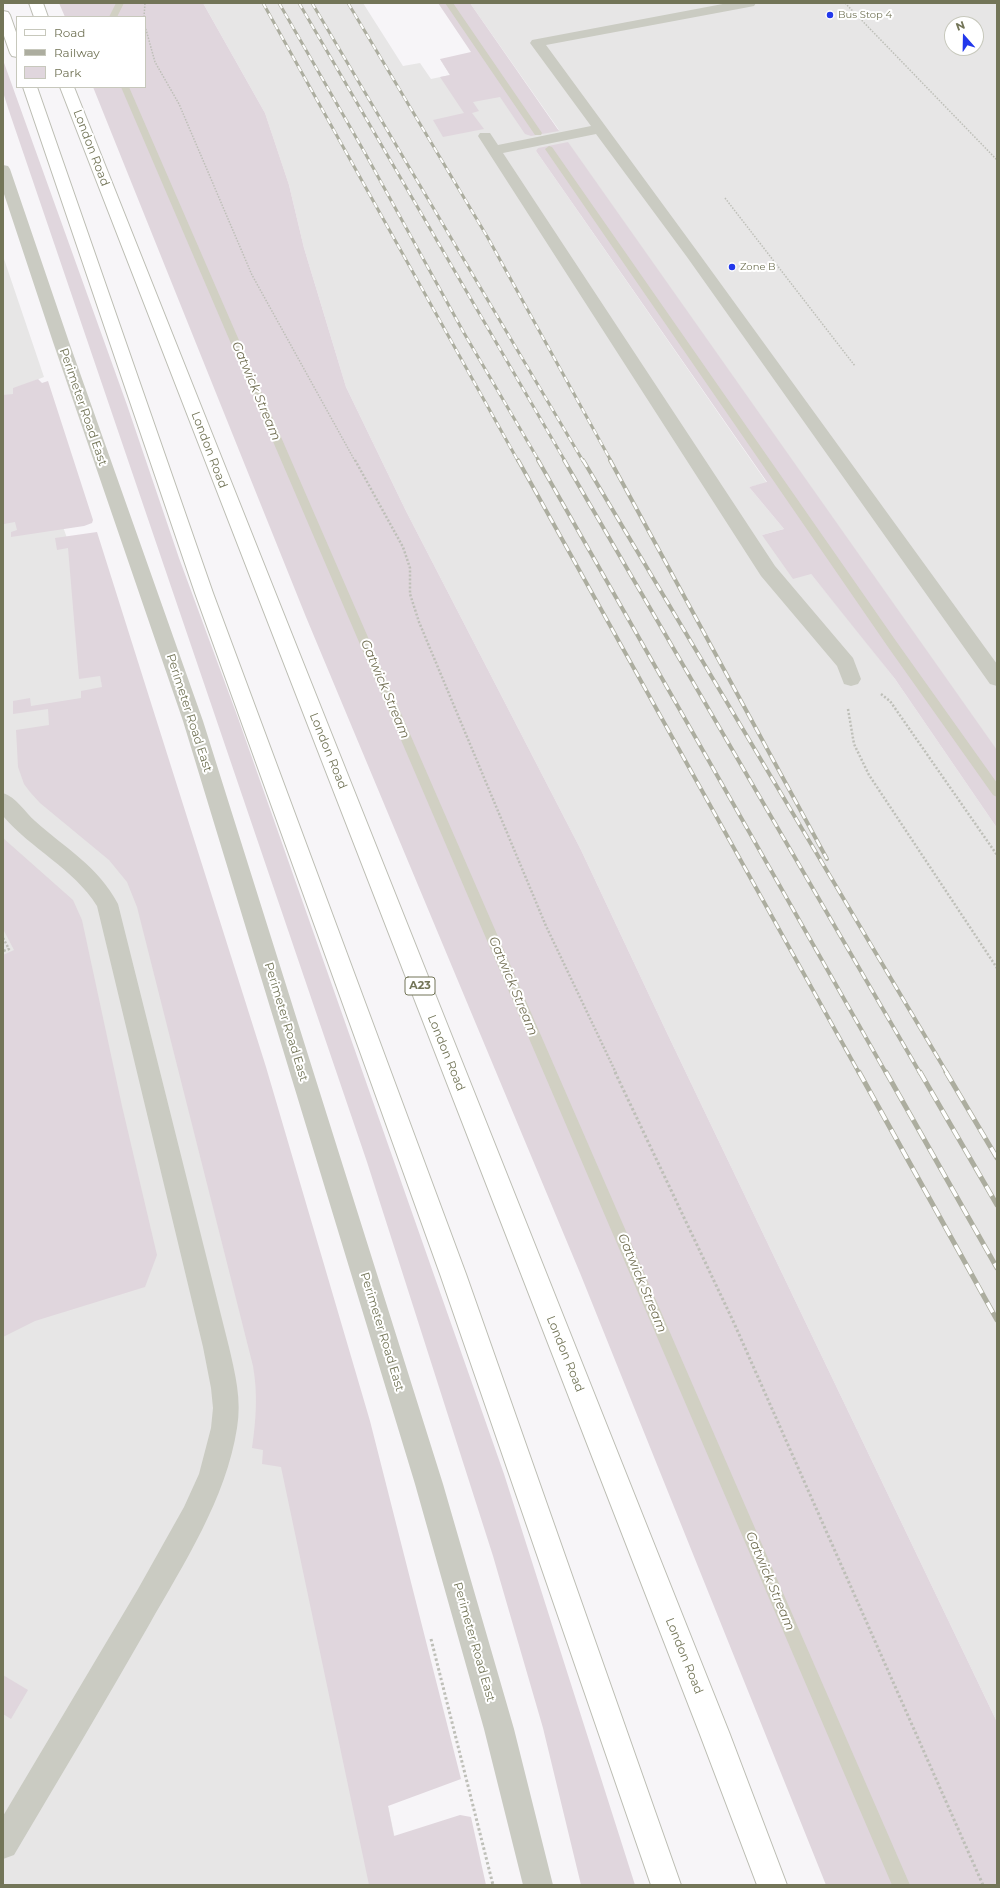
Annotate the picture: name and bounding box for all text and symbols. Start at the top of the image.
place label: Bus Stop 4 [838,9,892,21]
marker: Bus Stop 4 [825,10,835,20]
legend [16,16,146,88]
north arrow [944,16,984,56]
text: N [954,18,967,34]
text: Road [54,25,85,40]
text: Railway [54,45,100,60]
text: Park [54,65,81,80]
street label: London Road [70,108,112,188]
place label: Zone B [740,261,776,273]
marker: Zone B [727,262,737,272]
water label: Gatwick Stream [228,339,284,443]
street label: Perimeter Road East [56,346,110,468]
street label: London Road [188,410,230,490]
water label: Gatwick Stream [357,637,413,741]
street label: Perimeter Road East [163,652,215,774]
street label: London Road [306,711,350,791]
water label: Gatwick Stream [485,934,541,1038]
street label: Perimeter Road East [261,961,311,1083]
road number: A23 [405,977,435,995]
street label: London Road [424,1013,468,1093]
water label: Gatwick Stream [614,1231,670,1335]
street label: Perimeter Road East [357,1271,407,1393]
street label: London Road [543,1314,587,1394]
water label: Gatwick Stream [742,1529,798,1633]
street label: Perimeter Road East [450,1581,498,1703]
street label: London Road [662,1616,706,1696]

